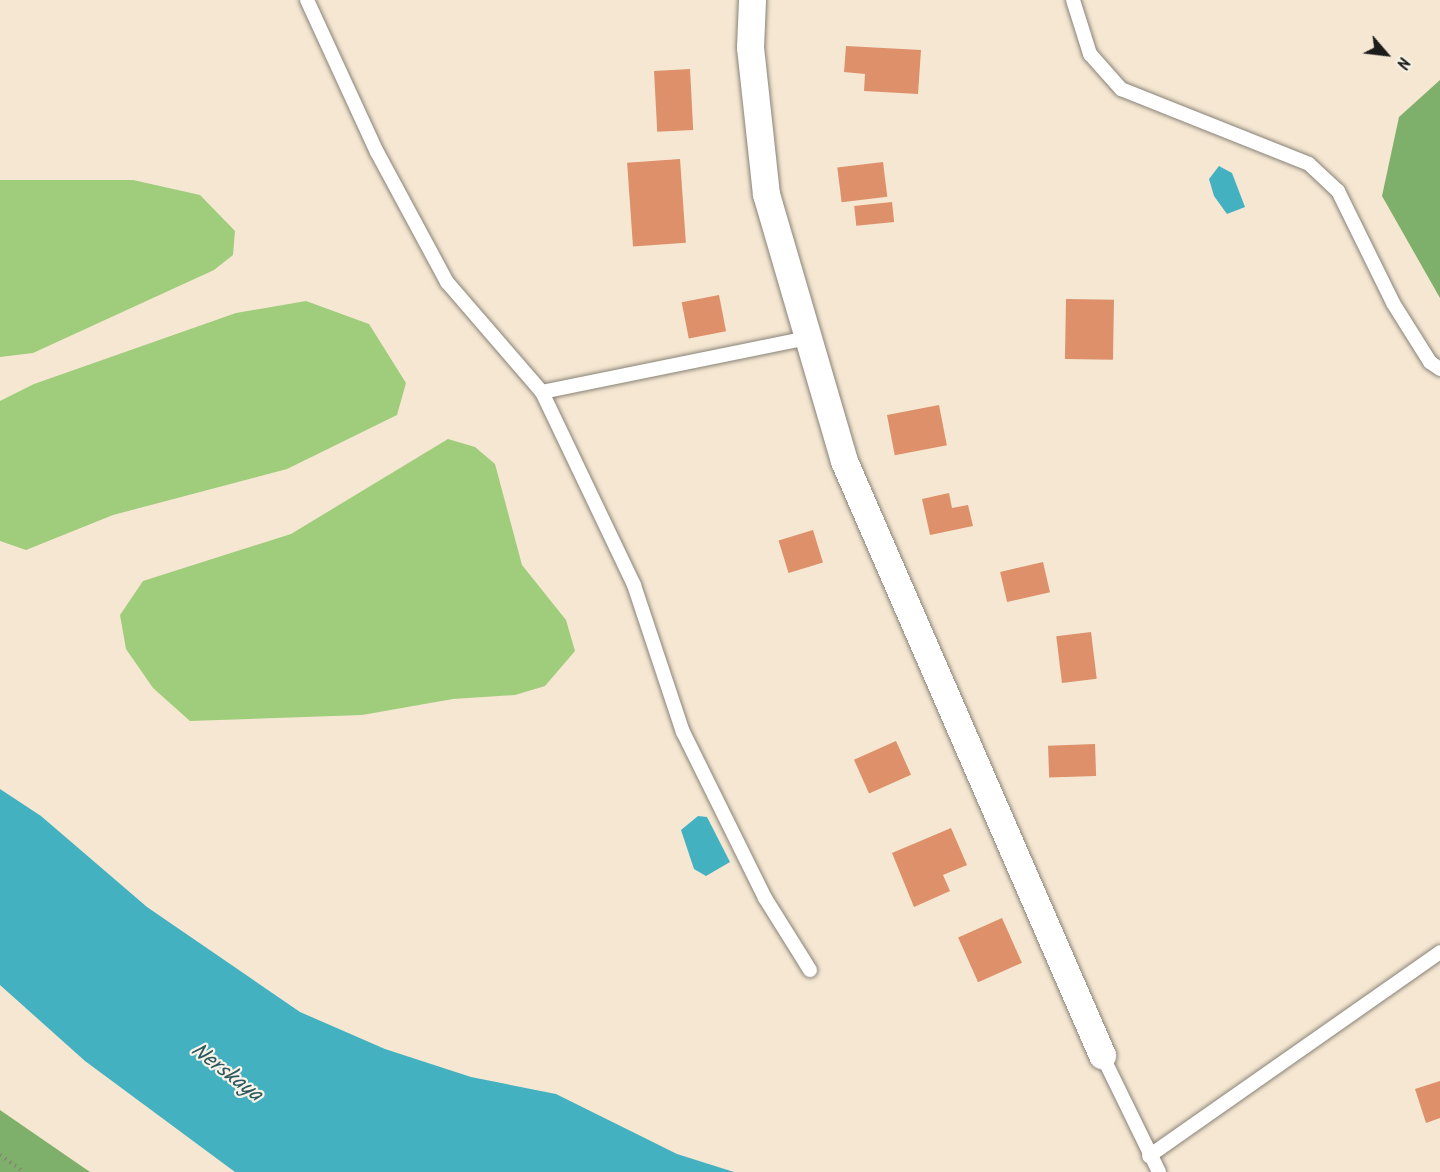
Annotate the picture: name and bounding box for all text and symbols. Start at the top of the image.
north arrow [1356,24,1416,84]
text: N [1389,52,1416,73]
water label: Nerskaya [185,1038,267,1108]

